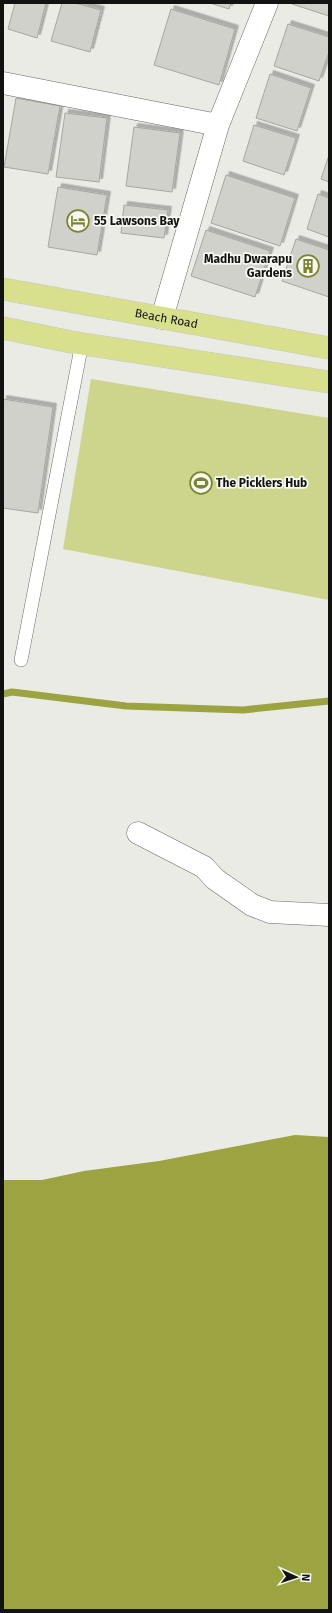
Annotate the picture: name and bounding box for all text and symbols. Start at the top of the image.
hotel icon: 55 Lawsons Bay [65,208,91,234]
place label: 55 Lawsons Bay [94,214,180,228]
place label: Madhu Dwarapu Gardens [204,252,292,280]
building icon: Madhu Dwarapu Gardens [295,253,321,279]
street label: Beach Road [134,306,199,331]
sports icon: The Picklers Hub [188,470,214,496]
place label: The Picklers Hub [216,476,307,490]
north arrow [276,1557,316,1597]
text: N [299,1574,312,1581]

